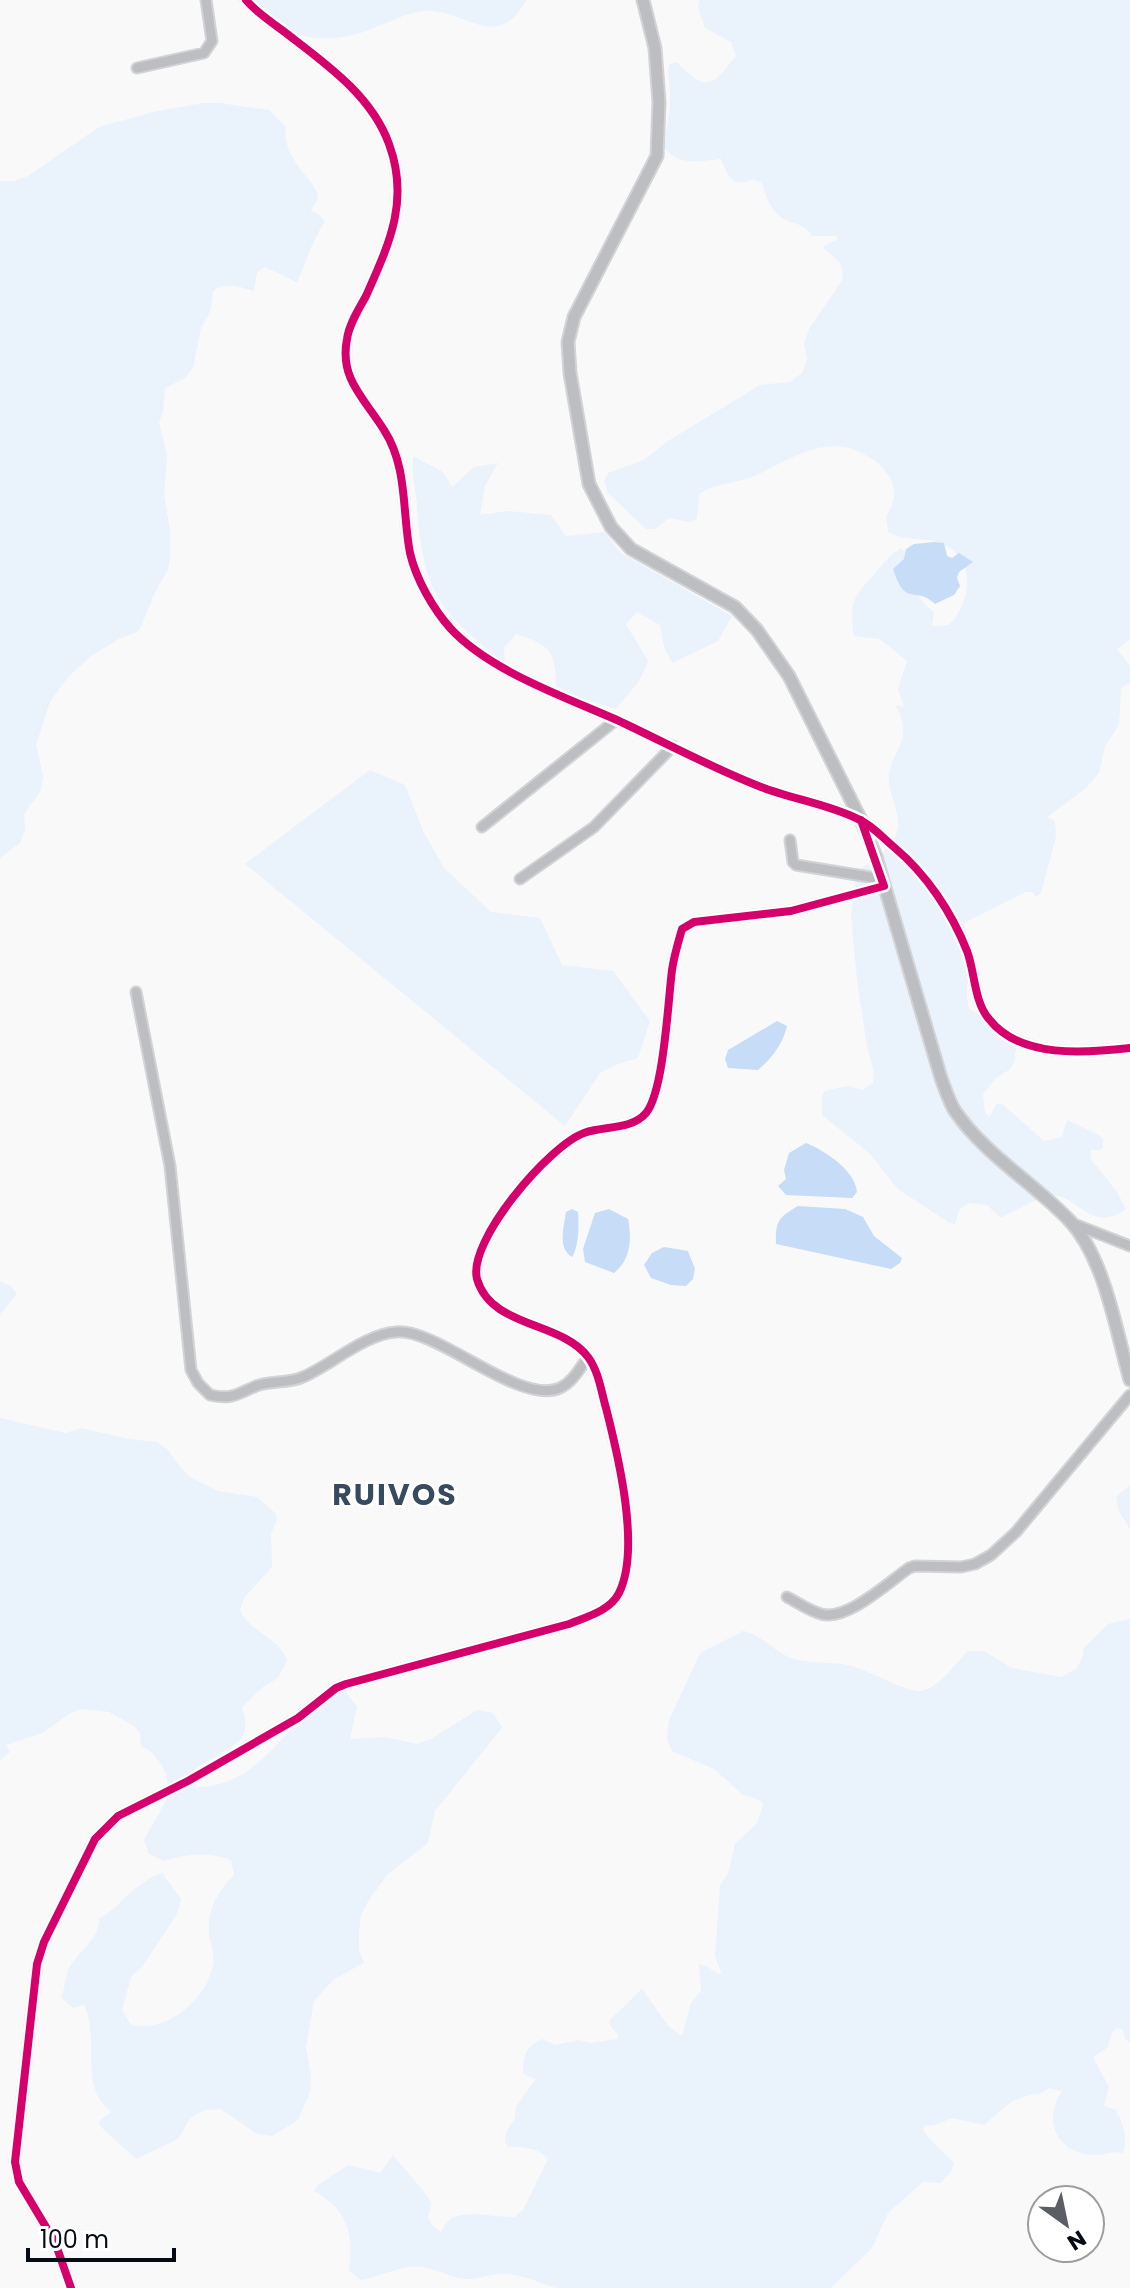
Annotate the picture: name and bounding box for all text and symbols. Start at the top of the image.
district label: RUIVOS [332,1473,458,1516]
north arrow [1026,2184,1106,2264]
scale bar [28,2212,174,2262]
text: 100 m [40,2223,109,2256]
text: N [1061,2223,1092,2258]

